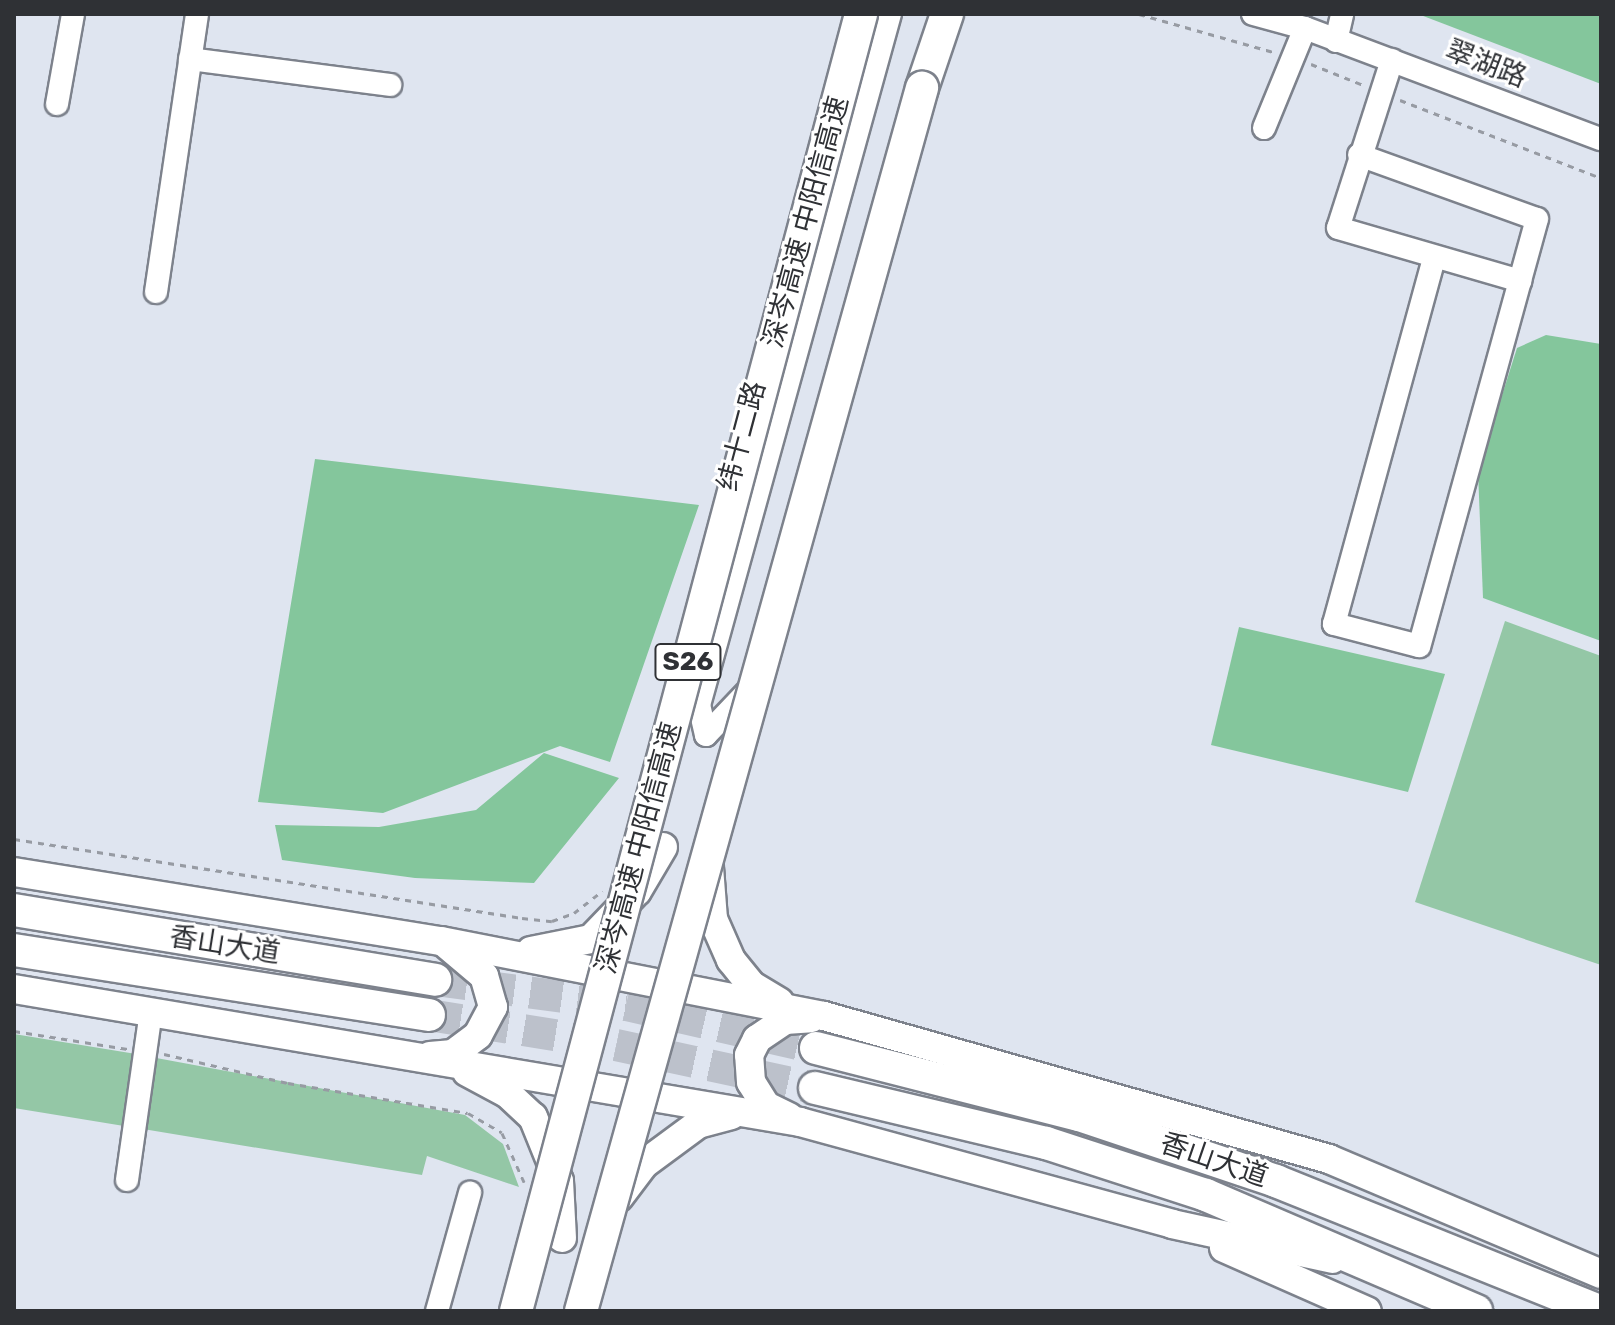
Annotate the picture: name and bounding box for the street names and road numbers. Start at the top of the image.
street label: 翠湖路 [1441,33,1531,95]
street label: 深岑高速 中阳信高速 [756,93,856,351]
street label: 纬十二路 [711,378,773,494]
road number: S26 [654,640,722,684]
street label: 深岑高速 中阳信高速 [589,719,689,977]
street label: 香山大道 [167,920,283,970]
street label: 香山大道 [1156,1126,1272,1194]

